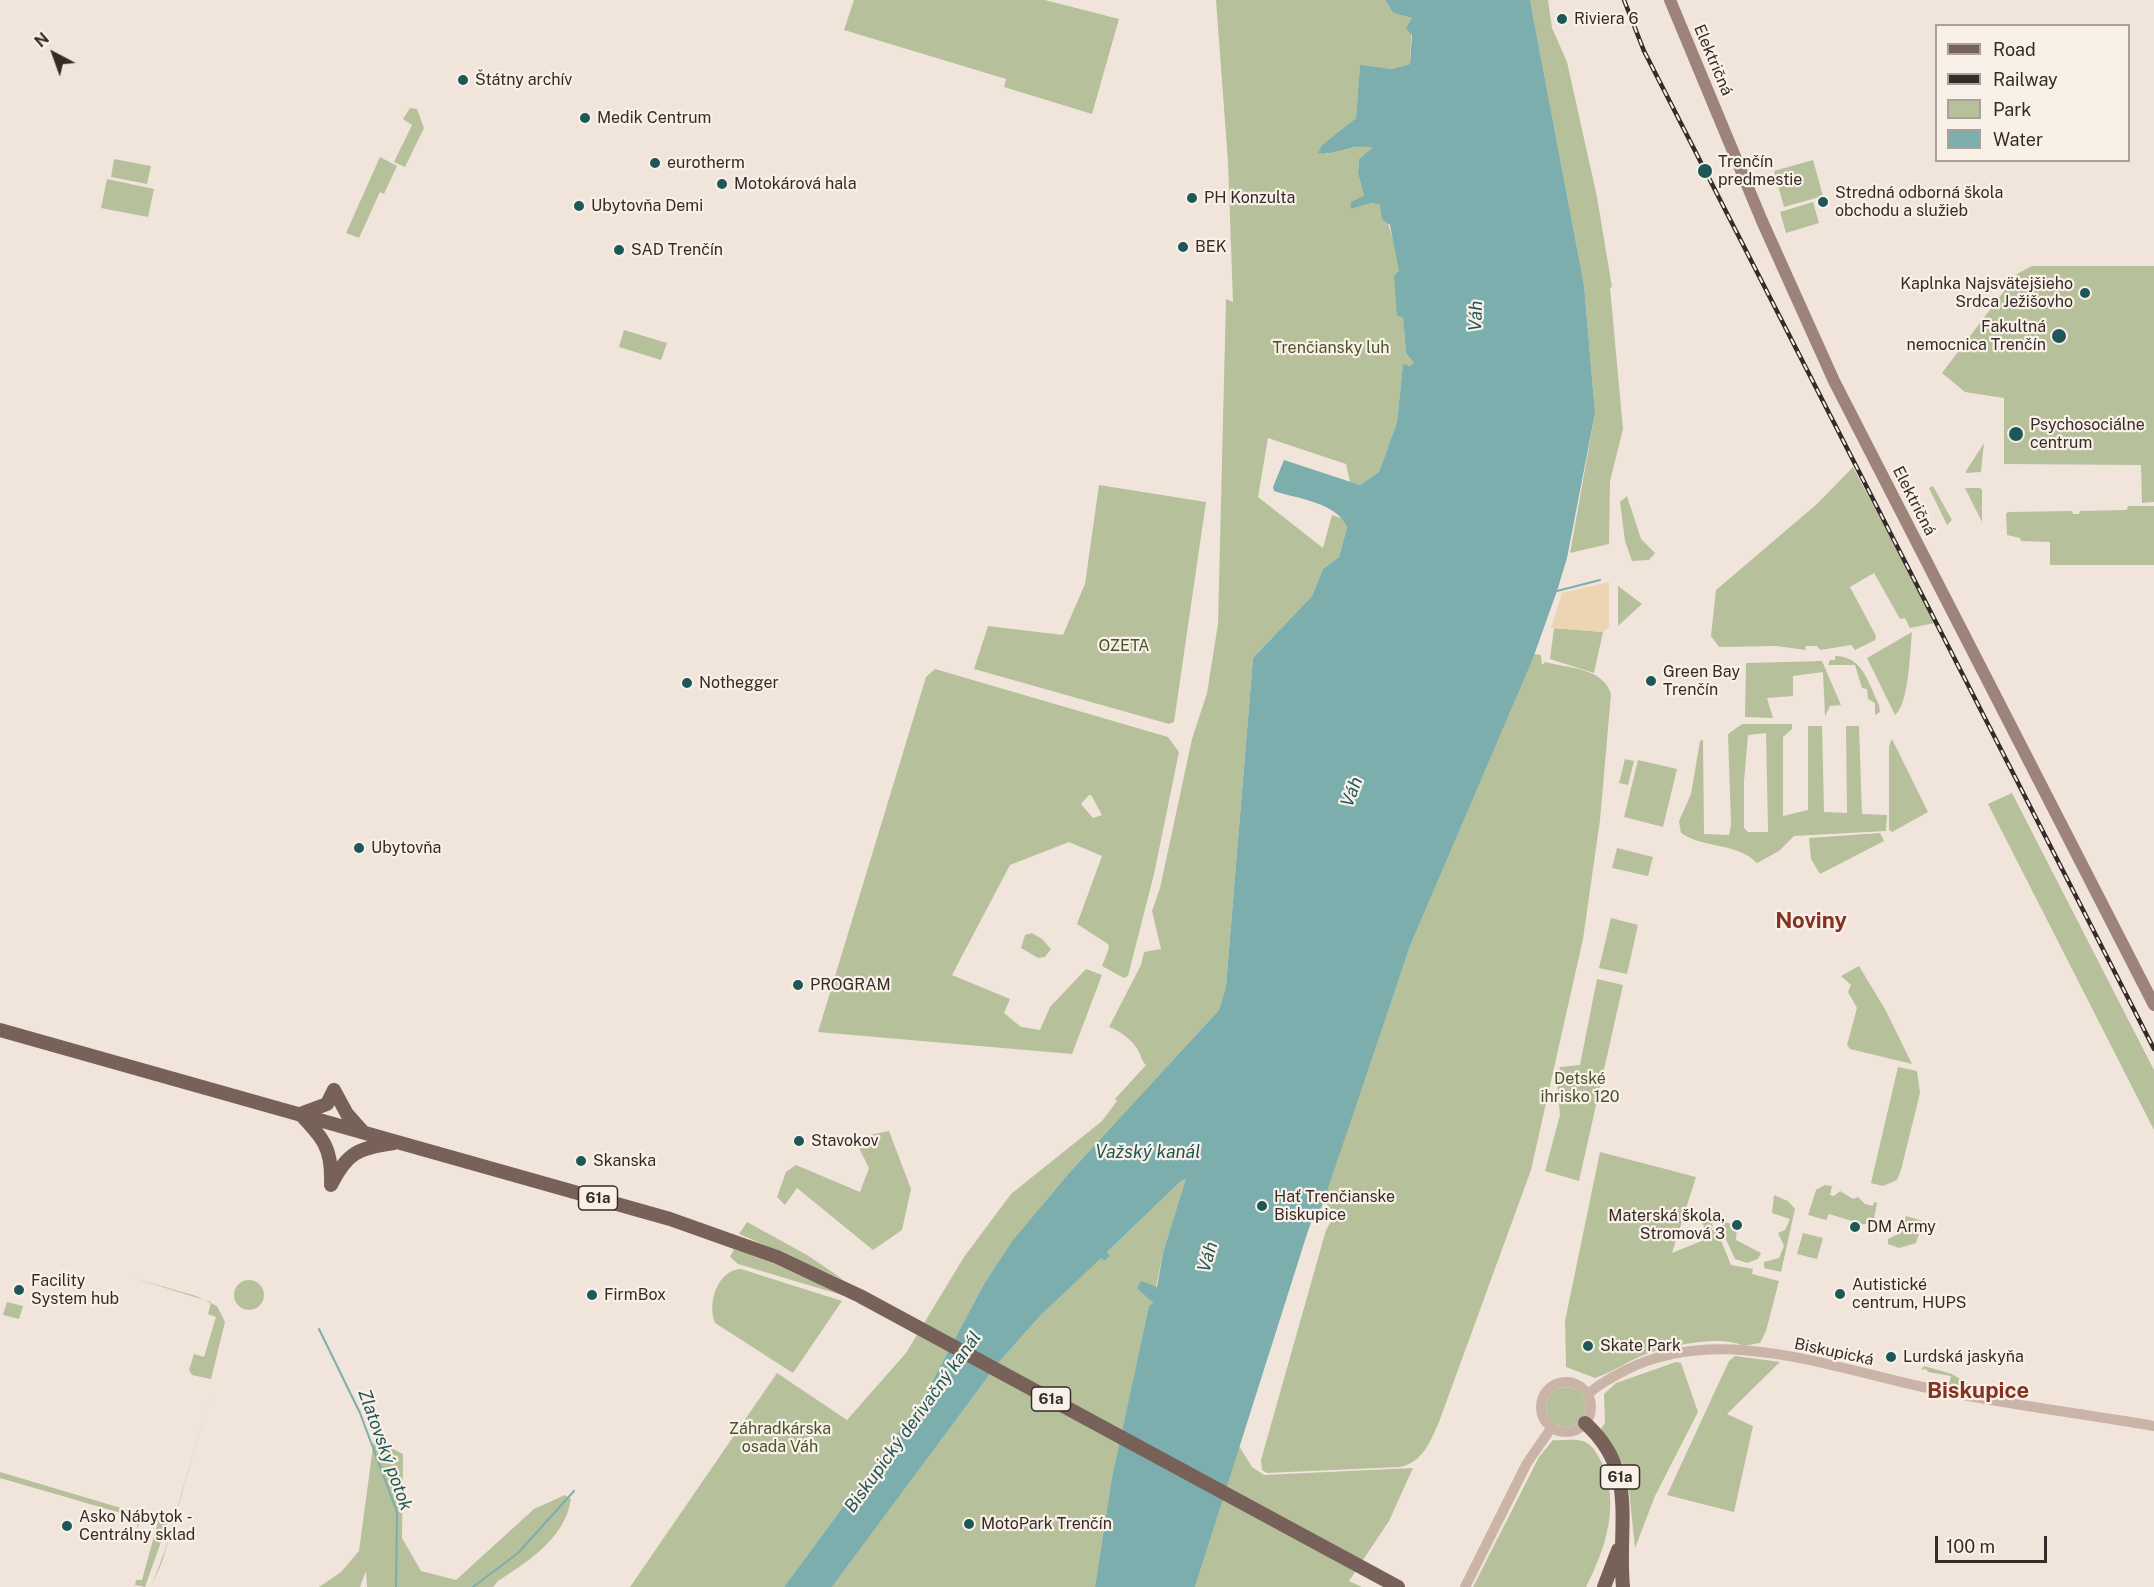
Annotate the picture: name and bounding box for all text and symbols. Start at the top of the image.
place label: Riviera 6 [1574,9,1638,29]
marker: Riviera 6 [1555,12,1569,26]
street label: Električná [1689,22,1737,98]
north arrow [24,24,84,84]
legend [1935,24,2130,162]
text: N [31,29,53,51]
text: Road [1993,39,2036,60]
text: Railway [1993,69,2058,90]
place label: Štátny archív [475,70,572,90]
marker: Štátny archív [456,73,470,87]
text: Park [1993,99,2031,120]
place label: Medik Centrum [597,108,711,128]
marker: Medik Centrum [578,111,592,125]
text: Water [1993,129,2043,150]
place label: Trenčín predmestie [1718,152,1802,190]
place label: eurotherm [667,153,745,173]
marker: eurotherm [648,156,662,170]
marker: Trenčín predmestie [1696,162,1714,180]
place label: Motokárová hala [734,174,857,194]
marker: Motokárová hala [715,177,729,191]
place label: Stredná odborná škola obchodu a služieb [1835,183,2003,221]
place label: PH Konzulta [1204,188,1295,208]
marker: PH Konzulta [1185,191,1199,205]
marker: Stredná odborná škola obchodu a služieb [1816,195,1830,209]
place label: Ubytovňa Demi [591,196,703,216]
marker: Ubytovňa Demi [572,199,586,213]
place label: BEK [1195,237,1227,257]
place label: SAD Trenčín [631,240,723,260]
marker: BEK [1176,240,1190,254]
marker: SAD Trenčín [612,243,626,257]
place label: Kaplnka Najsvätejšieho Srdca Ježišovho [1900,274,2073,312]
marker: Kaplnka Najsvätejšieho Srdca Ježišovho [2078,286,2092,300]
water label: Váh [1465,300,1487,332]
place label: Fakultná nemocnica Trenčín [1906,317,2046,355]
marker: Fakultná nemocnica Trenčín [2050,327,2068,345]
park label: Trenčiansky luh [1273,338,1389,358]
place label: Psychosociálne centrum [2030,415,2145,453]
marker: Psychosociálne centrum [2007,425,2025,443]
street label: Električná [1888,463,1940,539]
park label: OZETA [1098,636,1150,656]
place label: Green Bay Trenčín [1663,662,1740,700]
place label: Nothegger [699,673,779,693]
marker: Green Bay Trenčín [1644,674,1658,688]
marker: Nothegger [680,676,694,690]
water label: Váh [1336,774,1368,810]
place label: Ubytovňa [371,838,441,858]
marker: Ubytovňa [352,841,366,855]
district label: Noviny [1775,908,1847,934]
place label: PROGRAM [810,975,891,995]
marker: PROGRAM [791,978,805,992]
park label: Detské ihrisko 120 [1541,1069,1619,1107]
place label: Stavokov [811,1131,879,1151]
marker: Stavokov [792,1134,806,1148]
water label: Važský kanál [1095,1141,1201,1163]
place label: Skanska [593,1151,656,1171]
marker: Skanska [574,1154,588,1168]
road number: 61a [578,1186,618,1210]
place label: Hať Trenčianske Biskupice [1274,1187,1395,1225]
marker: Hať Trenčianske Biskupice [1255,1199,1269,1213]
place label: Materská škola, Stromová 3 [1608,1206,1725,1244]
place label: DM Army [1867,1217,1936,1237]
marker: Materská škola, Stromová 3 [1730,1218,1744,1232]
marker: DM Army [1848,1220,1862,1234]
water label: Váh [1193,1239,1223,1275]
place label: Facility System hub [31,1271,119,1309]
place label: Autistické centrum, HUPS [1852,1275,1967,1313]
marker: Facility System hub [12,1283,26,1297]
place label: FirmBox [604,1285,666,1305]
marker: Autistické centrum, HUPS [1833,1287,1847,1301]
marker: FirmBox [585,1288,599,1302]
water label: Biskupický derivačný kanál [840,1327,986,1517]
street label: Biskupická [1793,1334,1875,1370]
place label: Skate Park [1600,1336,1681,1356]
marker: Skate Park [1581,1339,1595,1353]
place label: Lurdská jaskyňa [1903,1347,2024,1367]
marker: Lurdská jaskyňa [1884,1350,1898,1364]
district label: Biskupice [1927,1378,2029,1404]
water label: Zlatovský potok [353,1386,417,1514]
road number: 61a [1032,1387,1070,1411]
park label: Záhradkárska osada Váh [729,1419,831,1457]
road number: 61a [1600,1465,1640,1489]
place label: Asko Nábytok - Centrálny sklad [79,1507,195,1545]
place label: MotoPark Trenčín [981,1514,1112,1534]
marker: MotoPark Trenčín [962,1517,976,1531]
marker: Asko Nábytok - Centrálny sklad [60,1519,74,1533]
scale bar [1938,1524,2050,1562]
text: 100 m [1946,1536,1995,1557]

